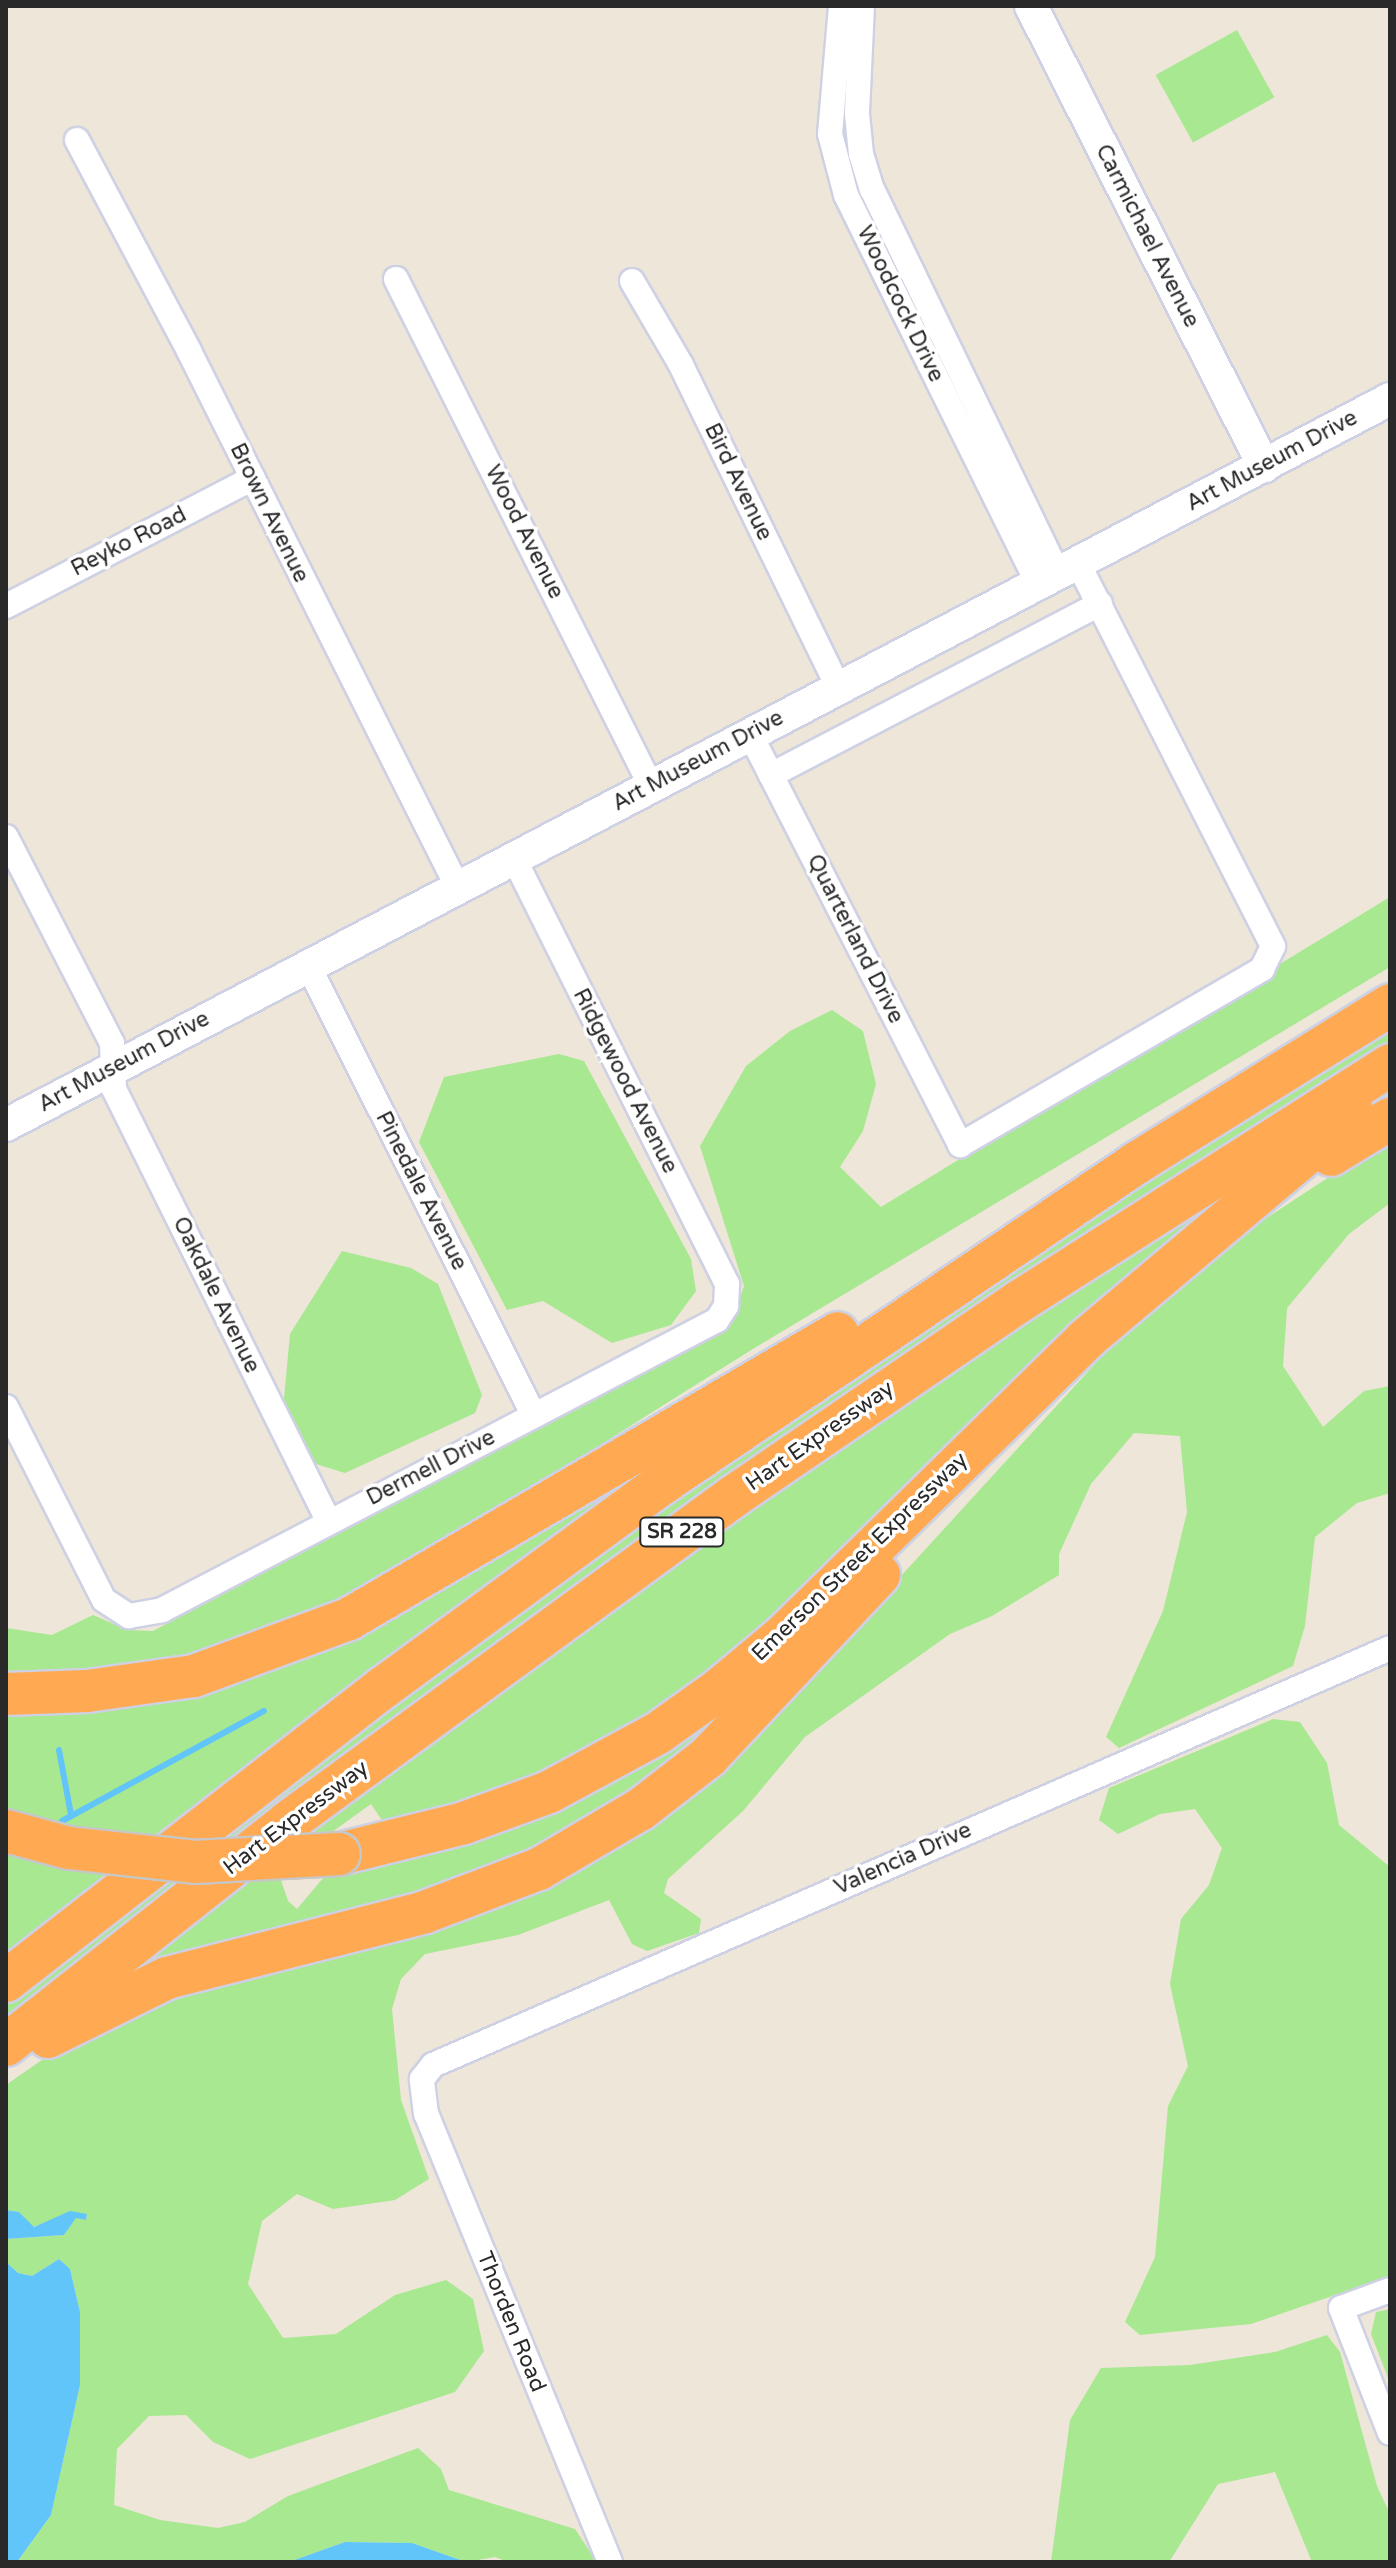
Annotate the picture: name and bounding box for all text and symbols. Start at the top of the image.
street label: Carmichael Avenue [1089,140,1205,332]
street label: Woodcock Drive [851,222,949,386]
street label: Art Museum Drive [1182,405,1362,517]
street label: Bird Avenue [698,419,778,545]
street label: Brown Avenue [224,439,314,587]
street label: Wood Avenue [479,461,569,603]
street label: Reyko Road [67,502,191,582]
street label: Art Museum Drive [608,705,788,817]
street label: Quarterland Drive [801,850,909,1028]
street label: Ridgewood Avenue [567,984,683,1178]
street label: Art Museum Drive [34,1006,214,1118]
street label: Pinedale Avenue [370,1107,472,1275]
street label: Oakdale Avenue [167,1213,265,1377]
street label: Hart Expressway [741,1375,899,1497]
street label: Dermell Drive [362,1424,500,1512]
street label: Emerson Street Expressway [747,1447,973,1667]
road number: SR 228 [638,1516,726,1548]
street label: Hart Expressway [218,1755,374,1881]
street label: Valencia Drive [830,1817,976,1901]
street label: Thorden Road [471,2248,551,2396]

